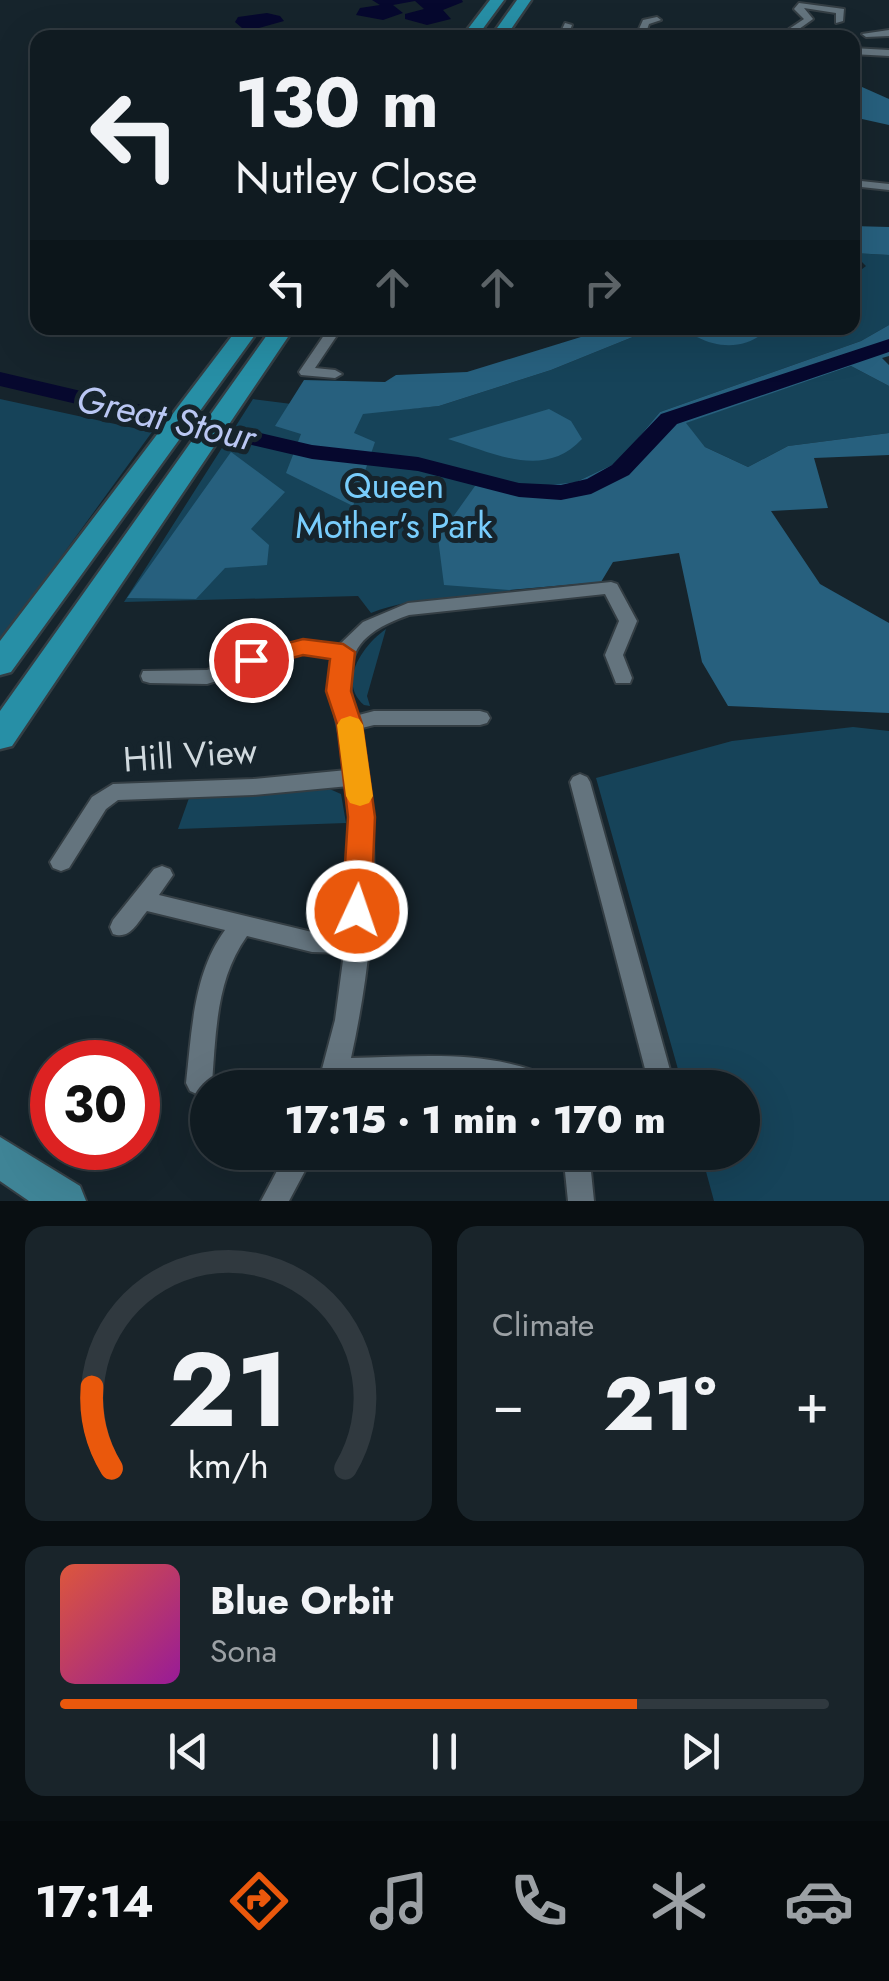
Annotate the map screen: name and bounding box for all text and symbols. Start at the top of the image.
text: 130 m [235,52,439,153]
icon: left [70,70,200,200]
text: Nutley Close [235,145,478,210]
icon: left [260,260,315,315]
icon: ahead [365,260,420,315]
icon: ahead [470,260,525,315]
icon: right [575,260,630,315]
water label: Great Stour [71,370,263,465]
park label: Queen Mother’s Park [295,461,493,551]
pin [209,618,294,703]
icon: arrive [224,633,279,688]
street label: Hill View [121,725,259,785]
position arrow [305,859,409,963]
speed limit sign: 30 [30,1040,160,1170]
text: 17:15 · 1 min · 170 m [284,1092,666,1147]
text: Climate [492,1302,594,1348]
text: 21 [168,1315,289,1465]
text: 21° [603,1350,716,1458]
text: − [492,1364,524,1444]
text: + [795,1364,829,1444]
text: km/h [188,1440,269,1491]
text: Blue Orbit [210,1573,393,1628]
text: Sona [210,1628,277,1674]
icon: previous [161,1724,216,1779]
icon: pause [417,1724,472,1779]
icon: next [673,1724,728,1779]
icon: directions [224,1866,294,1936]
icon: music [364,1866,434,1936]
icon: phone [504,1866,574,1936]
icon: climate [644,1866,714,1936]
icon: car [784,1866,854,1936]
text: 17:14 [35,1869,154,1934]

